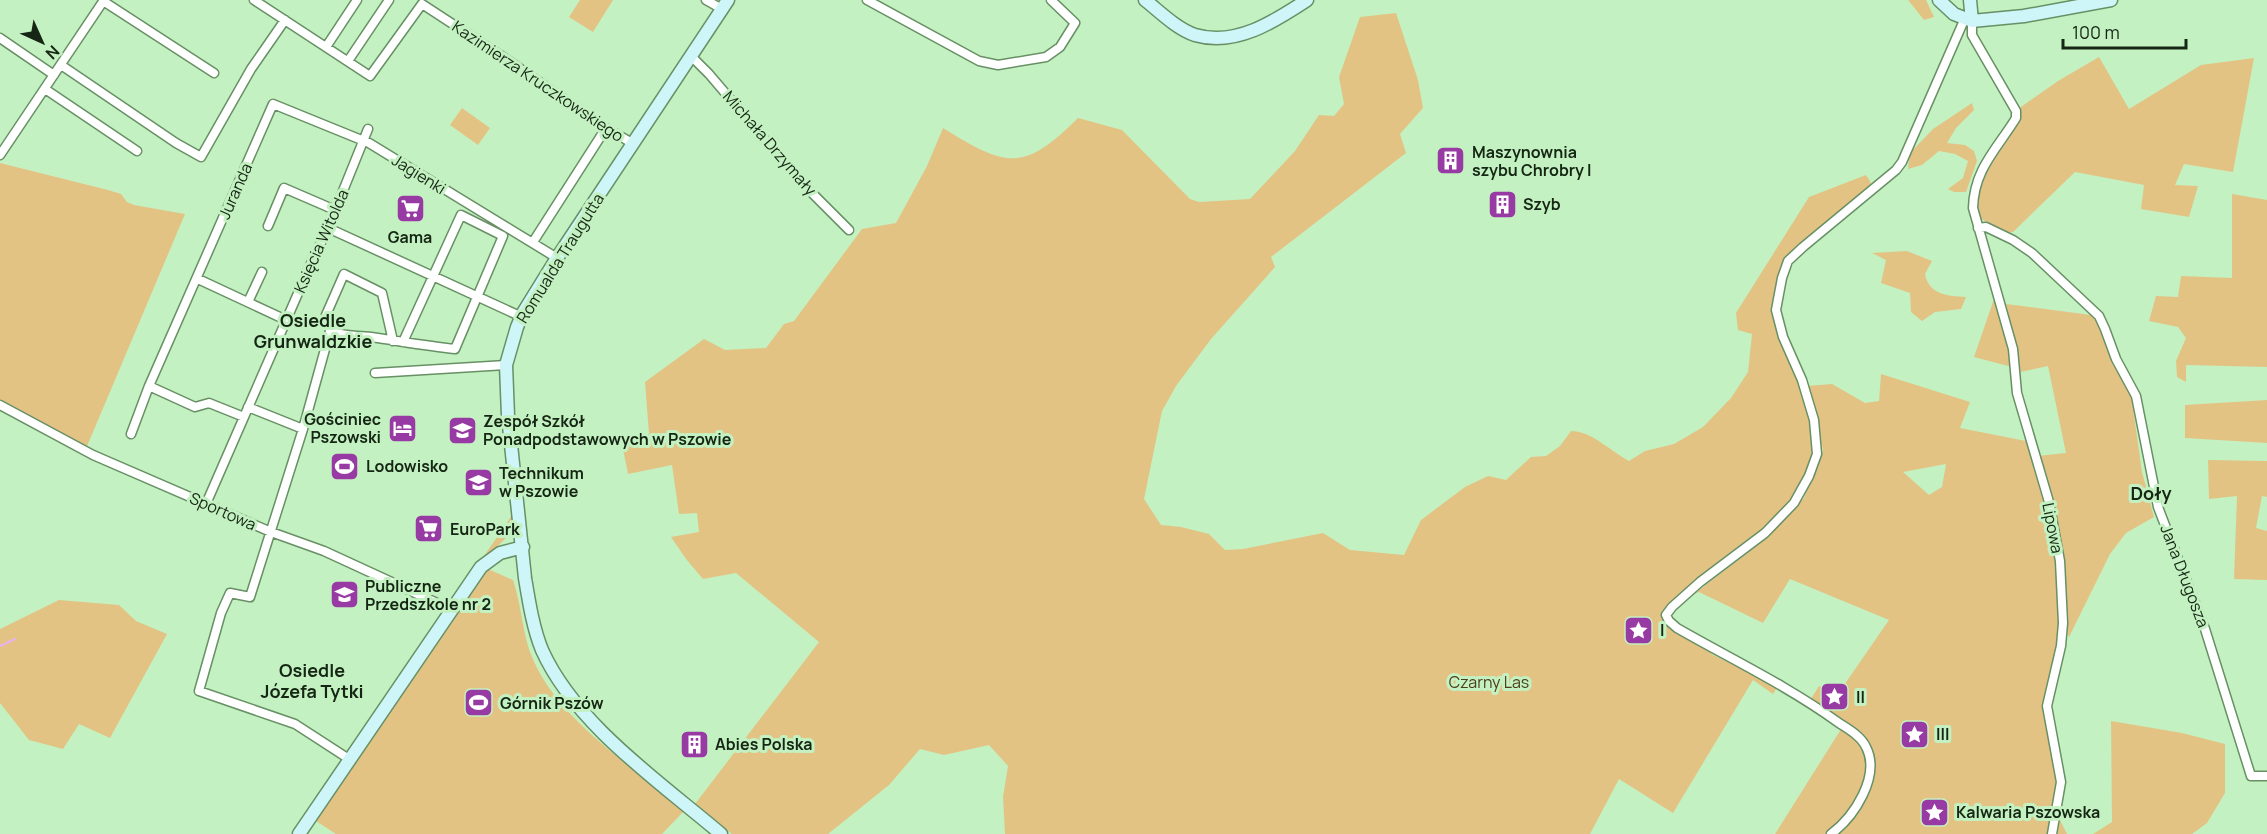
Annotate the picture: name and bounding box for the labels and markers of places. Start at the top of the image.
place label: Maszynownia szybu Chrobry I [1472,141,1592,181]
building icon: Maszynownia szybu Chrobry I [1435,145,1467,177]
building icon: Szyb [1486,188,1518,220]
supermarket icon: Gama [394,193,426,225]
place label: Szyb [1523,193,1561,215]
place label: Gama [388,226,432,248]
place label: Gościniec Pszowski [304,408,381,448]
place label: Zespół Szkół Ponadpodstawowych w Pszowie [483,410,732,450]
hotel icon: Gościniec Pszowski [386,412,418,444]
school or university icon: Zespół Szkół Ponadpodstawowych w Pszowie [446,414,478,446]
sports icon: Lodowisko [329,450,361,482]
place label: Lodowisko [366,455,448,477]
place label: Technikum w Pszowie [499,462,584,502]
school or university icon: Technikum w Pszowie [462,466,494,498]
supermarket icon: EuroPark [413,513,445,545]
place label: EuroPark [450,518,520,540]
place label: Publiczne Przedszkole nr 2 [365,575,491,615]
school or university icon: Publiczne Przedszkole nr 2 [328,579,360,611]
place icon: I [1623,614,1655,646]
place label: I [1660,619,1665,641]
place icon: II [1819,681,1851,713]
place label: II [1856,686,1865,708]
sports icon: Górnik Pszów [463,687,495,719]
place label: Górnik Pszów [500,692,604,714]
place icon: III [1899,718,1931,750]
place label: III [1936,723,1949,745]
building icon: Abies Polska [678,728,710,760]
place label: Abies Polska [715,733,813,755]
place icon: Kalwaria Pszowska [1919,796,1951,828]
place label: Kalwaria Pszowska [1956,801,2100,823]

